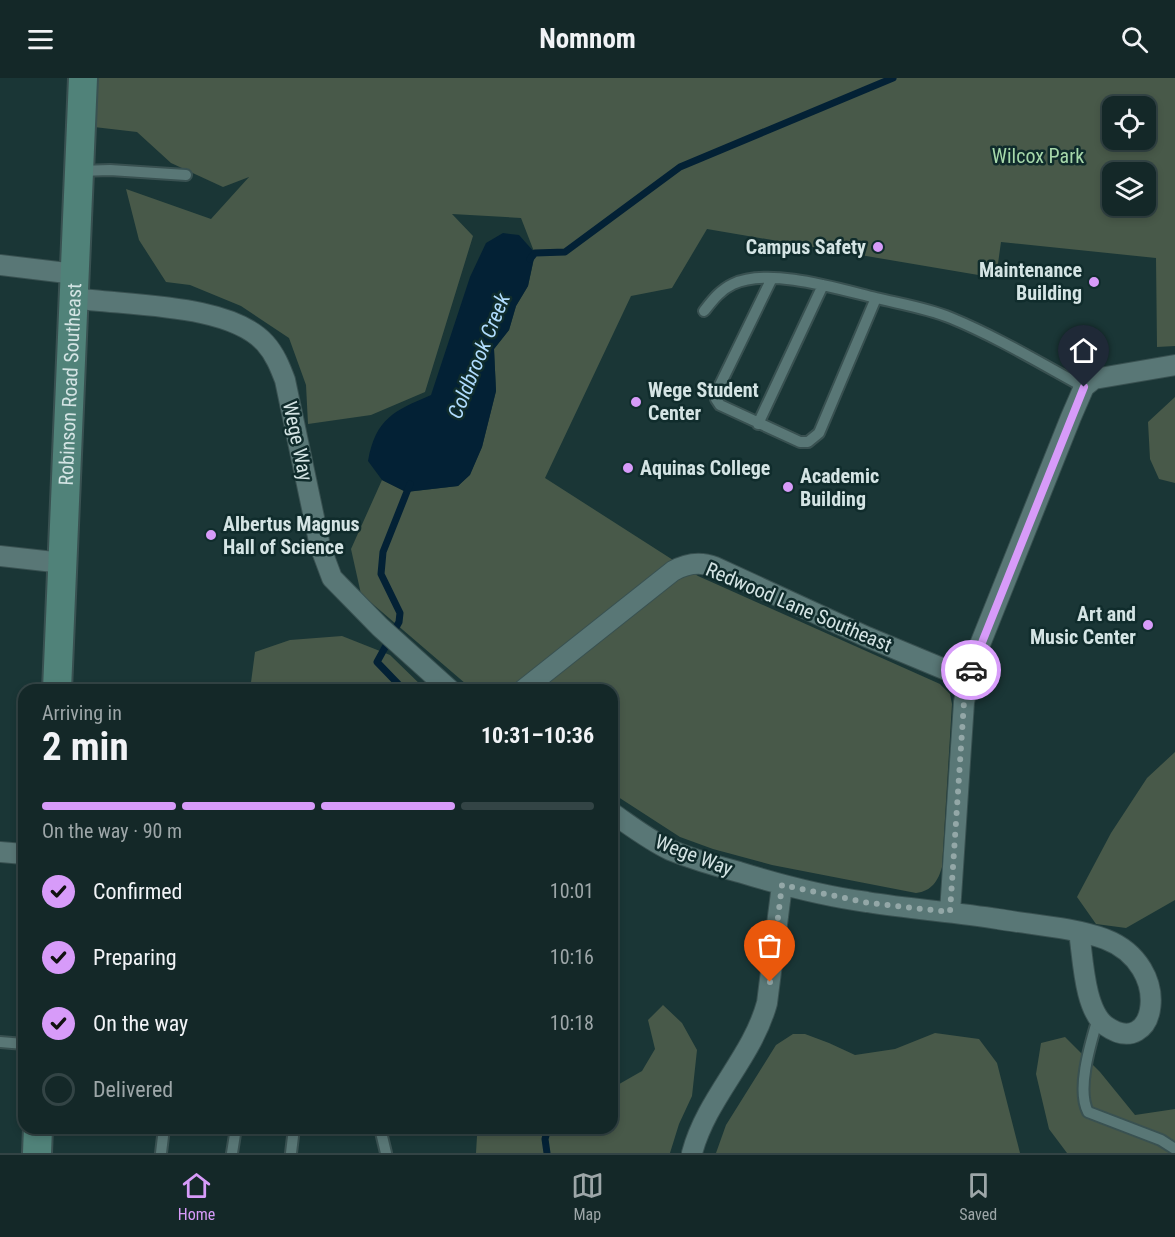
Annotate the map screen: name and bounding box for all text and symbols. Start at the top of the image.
icon: menu [24,23,57,56]
text: Nomnom [539,23,636,55]
icon: search [1118,23,1151,56]
map controls [1102,96,1156,216]
button: locate [1102,96,1156,150]
park label: Wilcox Park [992,144,1084,168]
button: layers [1102,162,1156,216]
place label: Campus Safety [746,235,866,259]
marker: Campus Safety [871,240,885,254]
place label: Maintenance Building [979,258,1082,305]
marker: Maintenance Building [1087,275,1101,289]
street label: Robinson Road Southeast [54,282,86,486]
water label: Coldbrook Creek [443,289,515,422]
pin [1058,325,1109,387]
icon: home [1067,334,1100,367]
place label: Wege Student Center [648,378,759,425]
marker: Wege Student Center [629,395,643,409]
street label: Wege Way [278,399,318,483]
place label: Aquinas College [640,456,770,480]
marker: Aquinas College [621,461,635,475]
place label: Academic Building [800,464,879,511]
marker: Academic Building [781,480,795,494]
place label: Albertus Magnus Hall of Science [223,512,360,559]
marker: Albertus Magnus Hall of Science [204,528,218,542]
street label: Redwood Lane Southeast [702,557,896,657]
place label: Art and Music Center [1030,602,1136,649]
marker: Art and Music Center [1141,618,1155,632]
courier [941,640,1001,700]
icon: car [955,654,988,687]
text: Arriving in [42,701,122,725]
text: 10:31–10:36 [481,723,594,748]
text: 2 min [42,724,129,770]
text: On the way · 90 m [42,819,182,843]
street label: Wege Way [652,829,736,881]
icon: check [42,875,75,908]
text: Confirmed [93,879,182,904]
text: 10:01 [550,879,594,903]
pin [744,920,795,982]
icon: bag [753,929,786,962]
icon: check [42,941,75,974]
text: Preparing [93,945,177,970]
text: 10:16 [550,945,594,969]
icon: check [42,1007,75,1040]
text: On the way [93,1011,188,1036]
text: 10:18 [550,1011,594,1035]
text: Delivered [93,1077,173,1102]
tab: Home [178,1169,215,1224]
tab: Map [571,1169,604,1224]
tab: Saved [959,1169,997,1224]

